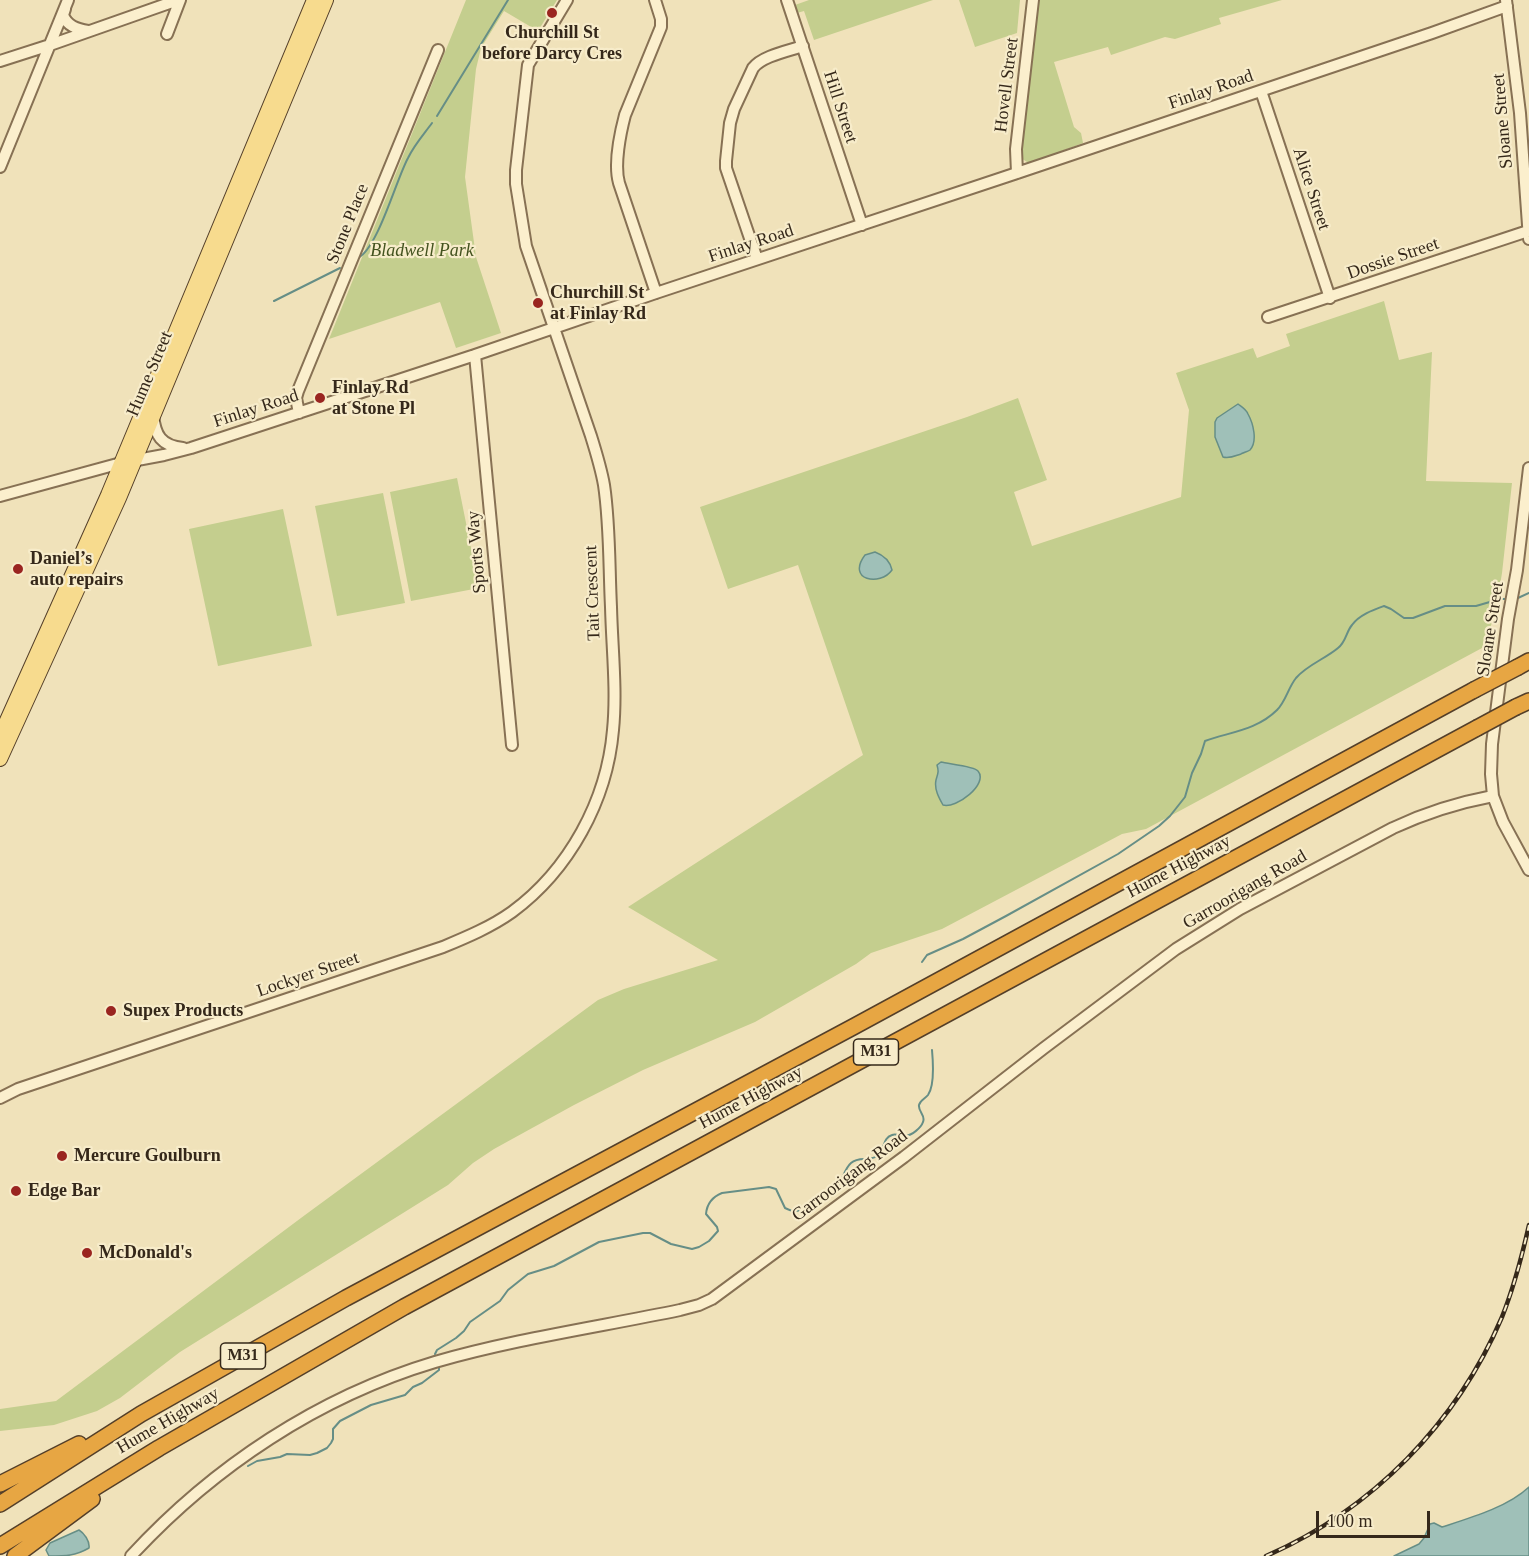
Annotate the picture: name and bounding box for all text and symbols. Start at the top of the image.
marker: Churchill St before Darcy Cres [545,6,559,20]
place label: Churchill St before Darcy Cres [482,22,622,64]
street label: Hovell Street [990,36,1024,134]
street label: Finlay Road [1166,65,1256,115]
street label: Hill Street [818,68,862,146]
street label: Sloane Street [1488,73,1518,169]
street label: Alice Street [1288,145,1334,233]
street label: Stone Place [322,181,374,267]
street label: Finlay Road [706,220,796,268]
street label: Dossie Street [1344,233,1442,285]
park label: Bladwell Park [370,240,474,262]
place label: Churchill St at Finlay Rd [550,282,646,324]
marker: Churchill St at Finlay Rd [531,296,545,310]
street label: Hume Street [122,328,178,420]
place label: Finlay Rd at Stone Pl [332,377,415,420]
street label: Finlay Road [211,385,301,433]
marker: Finlay Rd at Stone Pl [313,391,327,405]
street label: Sports Way [463,510,491,594]
street label: Tait Crescent [581,545,605,641]
place label: Daniel’s auto repairs [30,548,123,590]
marker: Daniel’s auto repairs [11,562,25,576]
street label: Sloane Street [1473,580,1509,678]
street label: Hume Highway [1123,831,1235,903]
street label: Garroorigang Road [1179,846,1311,934]
street label: Lockyer Street [254,947,362,1003]
place label: Supex Products [123,1000,243,1022]
marker: Supex Products [104,1004,118,1018]
road number: M31 [854,1039,898,1065]
street label: Hume Highway [695,1062,807,1134]
street label: Garroorigang Road [788,1125,912,1227]
place label: Mercure Goulburn [74,1145,221,1167]
marker: Mercure Goulburn [55,1149,69,1163]
place label: Edge Bar [28,1180,101,1202]
marker: Edge Bar [9,1184,23,1198]
place label: McDonald's [99,1242,192,1264]
marker: McDonald's [80,1246,94,1260]
road number: M31 [220,1343,266,1369]
street label: Hume Highway [113,1383,223,1459]
scale bar [1319,1499,1433,1537]
text: 100 m [1327,1511,1373,1531]

